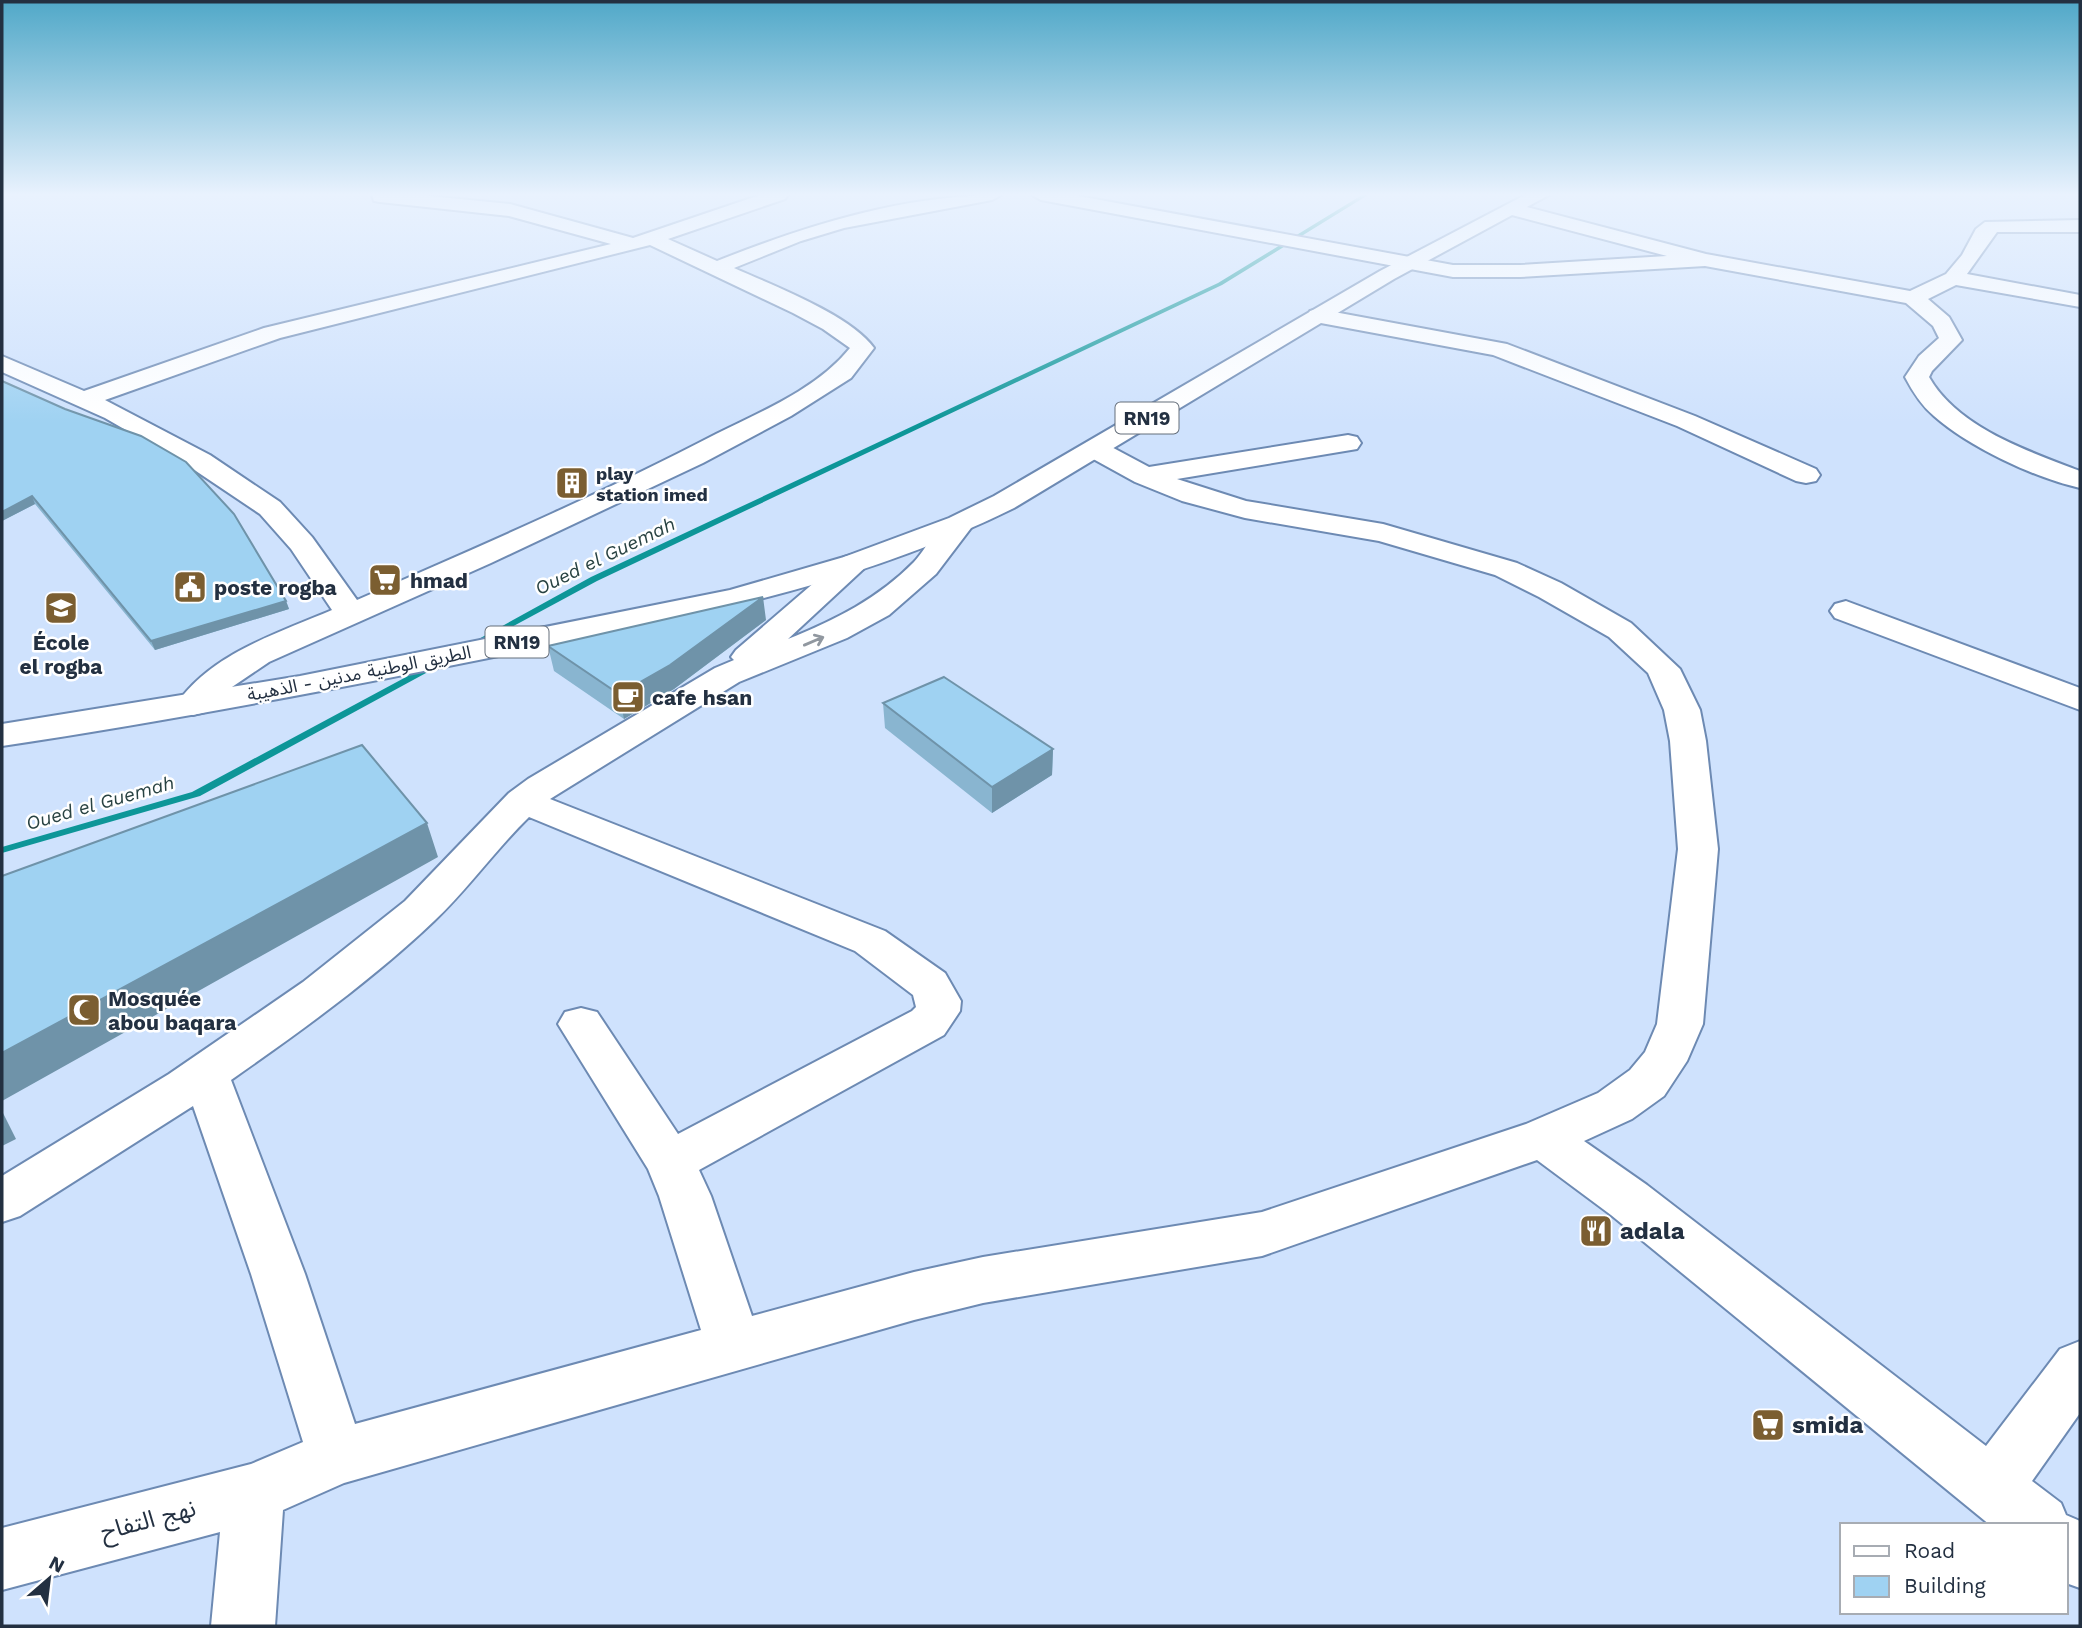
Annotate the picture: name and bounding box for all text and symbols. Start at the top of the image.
road number: RN19 [1116,402,1178,434]
place label: play station imed [596,463,708,505]
building icon: play station imed [553,464,591,502]
water label: Oued el Guemah [531,512,679,600]
supermarket icon: hmad [366,561,404,599]
public building icon: poste rogba [171,568,209,606]
place label: hmad [410,568,468,593]
place label: poste rogba [214,575,337,600]
school or university icon: École el rogba [42,589,80,627]
road number: RN19 [486,626,548,657]
place label: École el rogba [19,630,103,679]
one-way arrow [802,634,824,647]
street label: الطريق الوطنية مدنين - الذهيبة [245,641,473,706]
cafe icon: cafe hsan [609,678,647,716]
place label: cafe hsan [652,685,752,710]
water label: Oued el Guemah [23,771,177,835]
place label: Mosquée abou baqara [108,986,237,1035]
mosque icon: Mosquée abou baqara [65,991,103,1029]
restaurant icon: adala [1577,1212,1615,1250]
place label: adala [1620,1217,1685,1245]
supermarket icon: smida [1749,1406,1787,1444]
place label: smida [1792,1411,1863,1439]
street label: نهج التفاح [97,1494,199,1549]
legend [1840,1523,2068,1614]
text: Road [1904,1538,1955,1563]
north arrow [14,1544,84,1614]
text: N [45,1551,68,1578]
text: Building [1904,1573,1986,1598]

